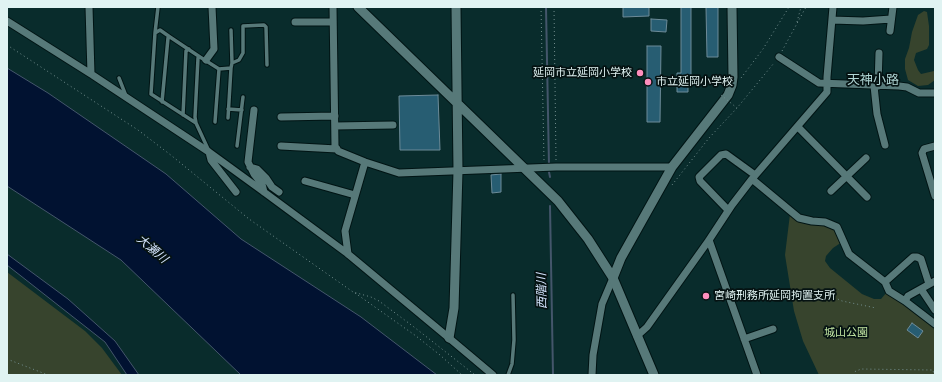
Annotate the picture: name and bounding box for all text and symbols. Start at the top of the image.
place label: 延岡市立延岡小学校 [533,66,632,80]
marker: 延岡市立延岡小学校 [635,68,645,78]
district label: 天神小路 [847,72,899,88]
place label: 市立延岡小学校 [656,75,733,89]
marker: 市立延岡小学校 [643,77,653,87]
water label: 大瀬川 [134,232,170,266]
water label: 西階川 [534,273,550,309]
place label: 宮崎刑務所延岡拘置支所 [714,289,835,303]
marker: 宮崎刑務所延岡拘置支所 [701,291,711,301]
park label: 城山公園 [824,326,868,340]

